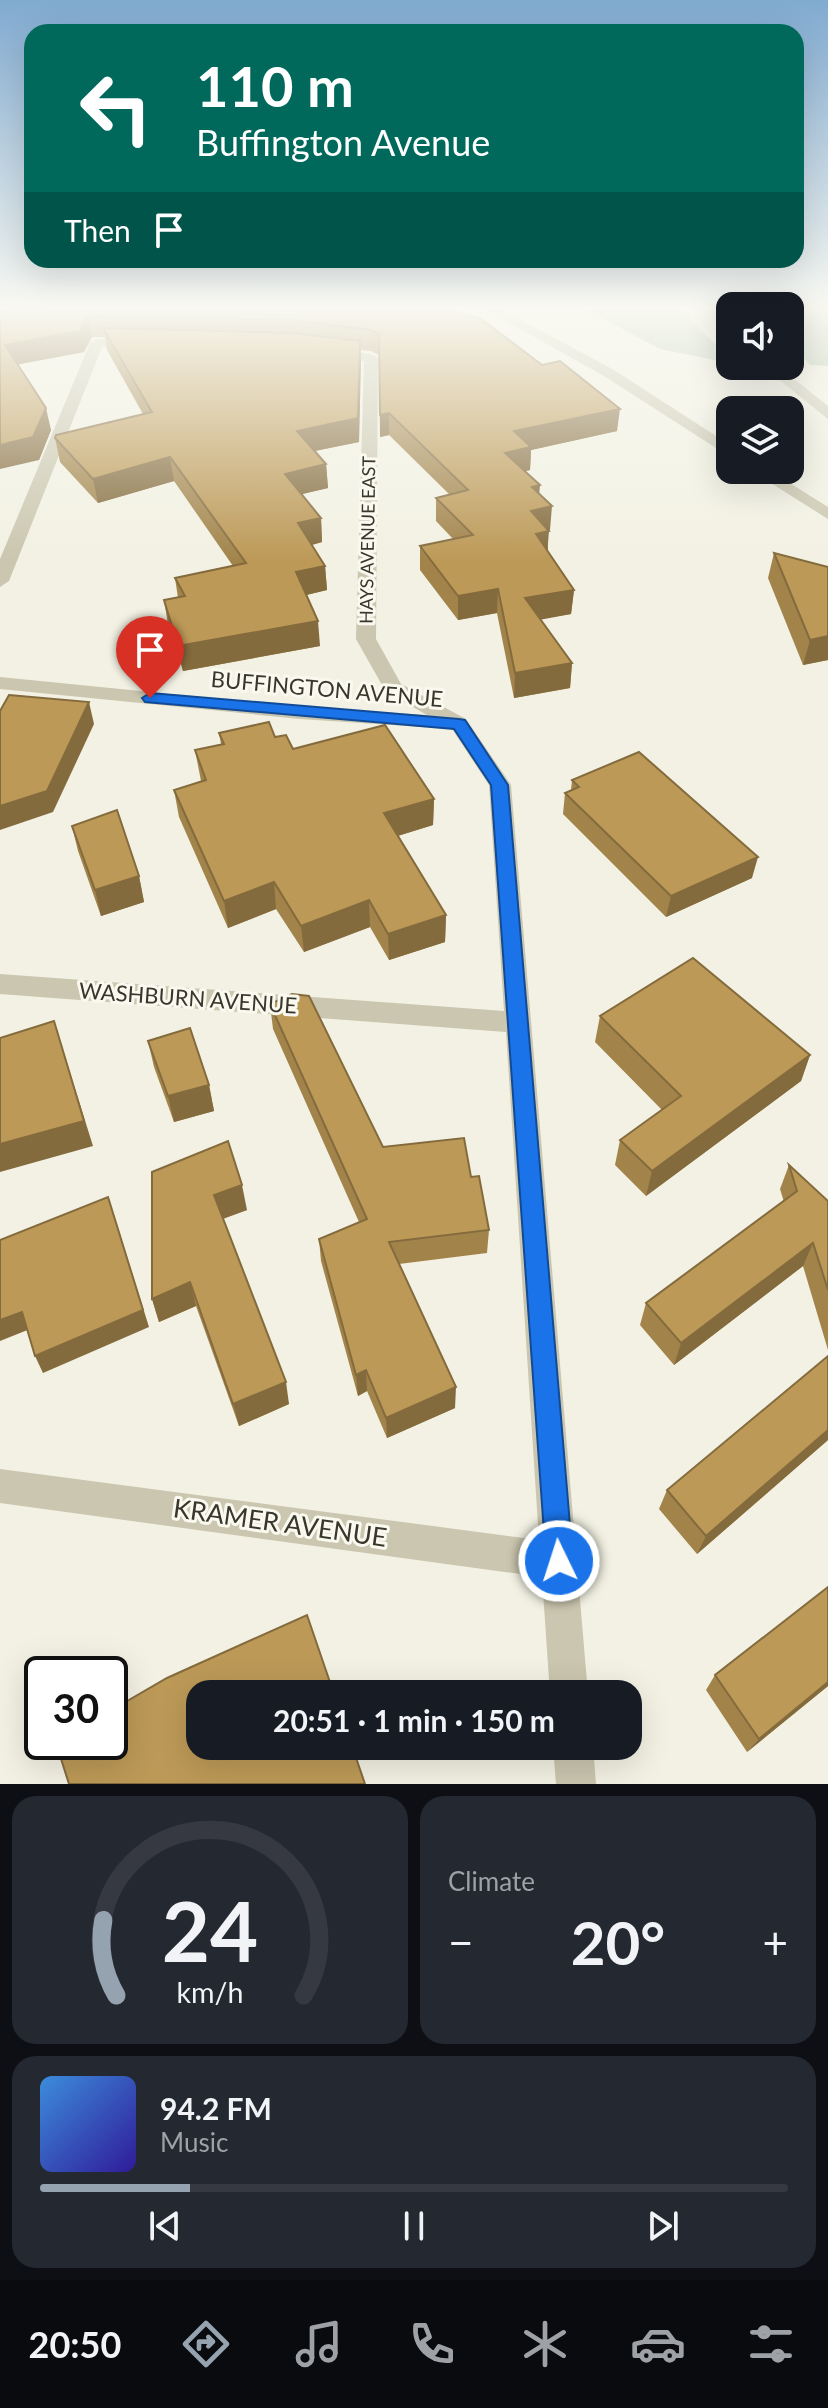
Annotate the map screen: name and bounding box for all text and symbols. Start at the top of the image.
text: 110 m [196,52,354,119]
icon: left [64,56,168,160]
text: Buffington Avenue [196,120,490,164]
icon: arrive [147,208,191,252]
text: Then [64,212,131,248]
map controls [716,292,804,484]
button: sound [716,292,804,380]
button: layers [716,396,804,484]
street label: HAYS AVENUE EAST [355,455,379,624]
pin [116,616,184,698]
icon: arrive [128,628,172,672]
street label: BUFFINGTON AVENUE [210,665,444,712]
street label: WASHBURN AVENUE [78,976,298,1019]
street label: KRAMER AVENUE [171,1491,389,1553]
position arrow [517,1519,601,1603]
speed limit sign: 30 [24,1656,128,1760]
text: 20:51 · 1 min · 150 m [273,1702,555,1738]
text: Climate [448,1865,535,1897]
text: 24 [162,1880,258,1980]
text: 20° [571,1906,665,1978]
text: − [448,1916,474,1968]
text: + [762,1916,788,1968]
text: km/h [177,1975,243,2009]
text: 94.2 FM [160,2090,272,2126]
text: Music [160,2126,228,2158]
icon: previous [143,2204,187,2248]
icon: pause [392,2204,436,2248]
icon: next [641,2204,685,2248]
icon: directions [178,2316,234,2372]
icon: music [291,2316,347,2372]
icon: phone [404,2316,460,2372]
icon: climate [517,2316,573,2372]
icon: car [630,2316,686,2372]
icon: filters [743,2316,799,2372]
text: 20:50 [29,2322,121,2366]

